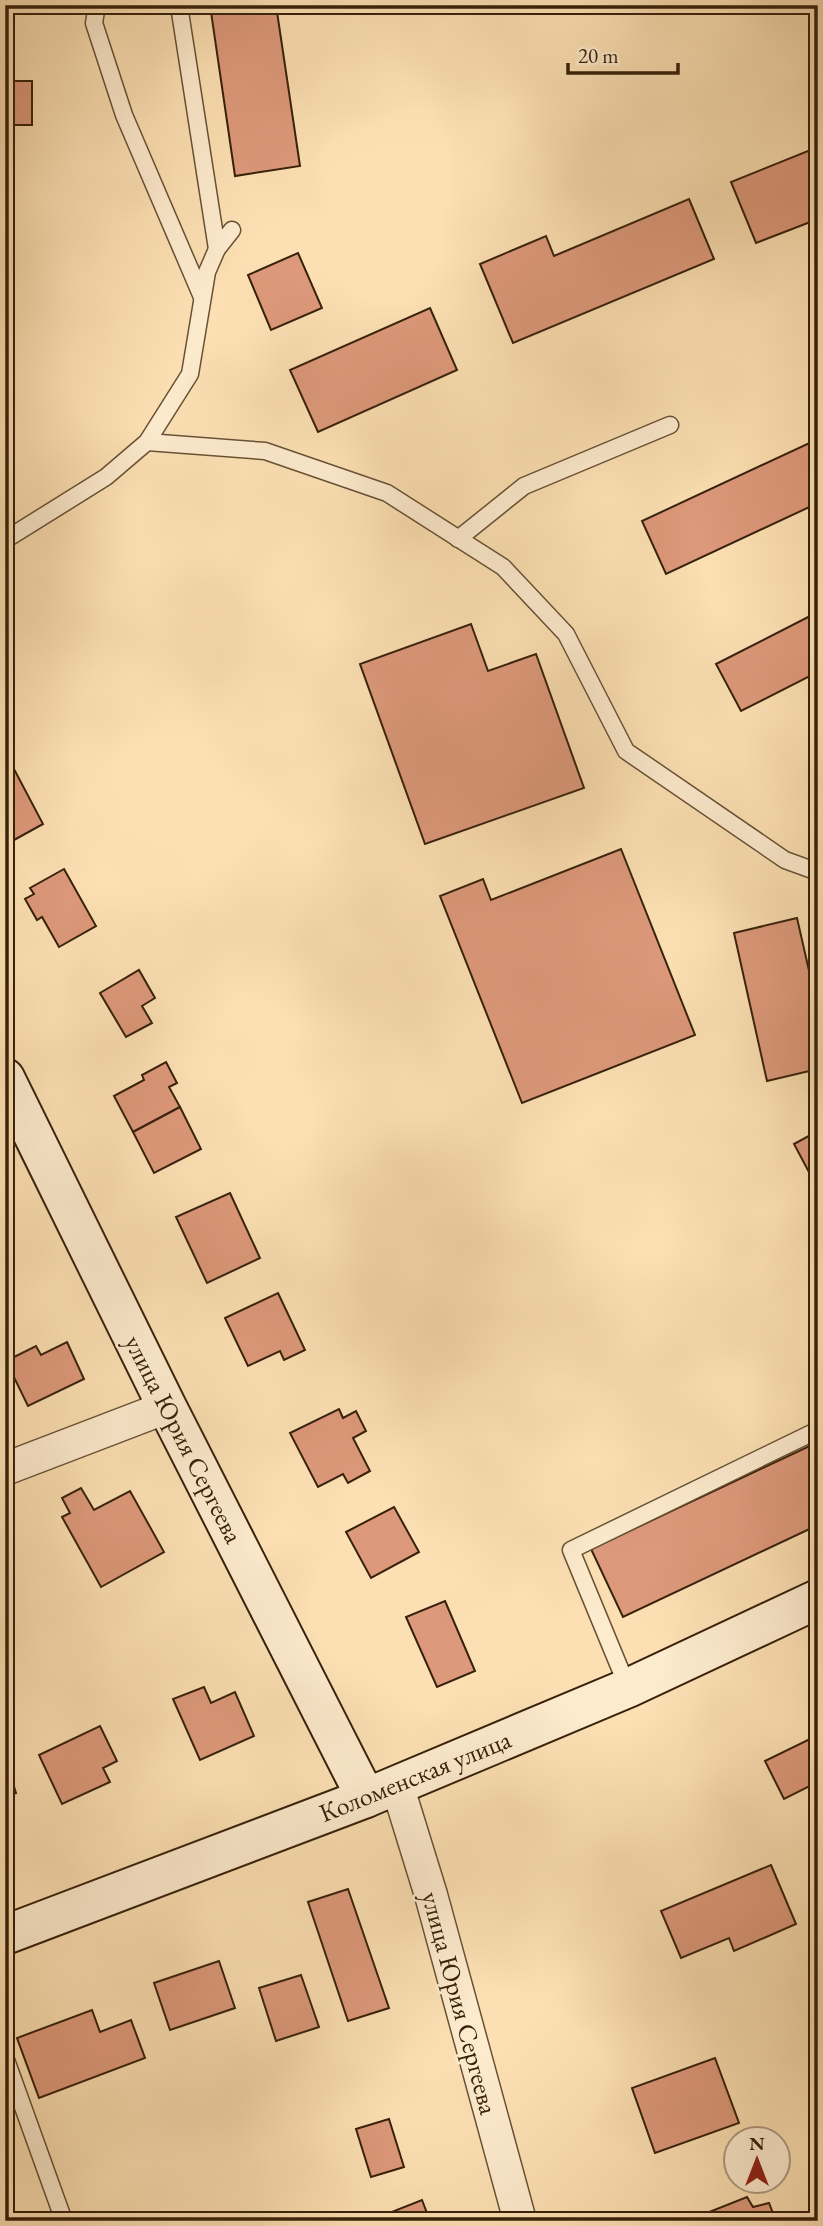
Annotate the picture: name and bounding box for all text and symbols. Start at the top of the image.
scale bar [568,32,678,76]
text: 20 m [578,42,619,69]
street label: улица Юрия Сергеева [117,1329,252,1549]
street label: Коломенская улица [314,1722,517,1830]
street label: улица Юрия Сергеева [414,1888,506,2119]
north arrow [722,2124,792,2194]
text: N [749,2131,765,2156]

